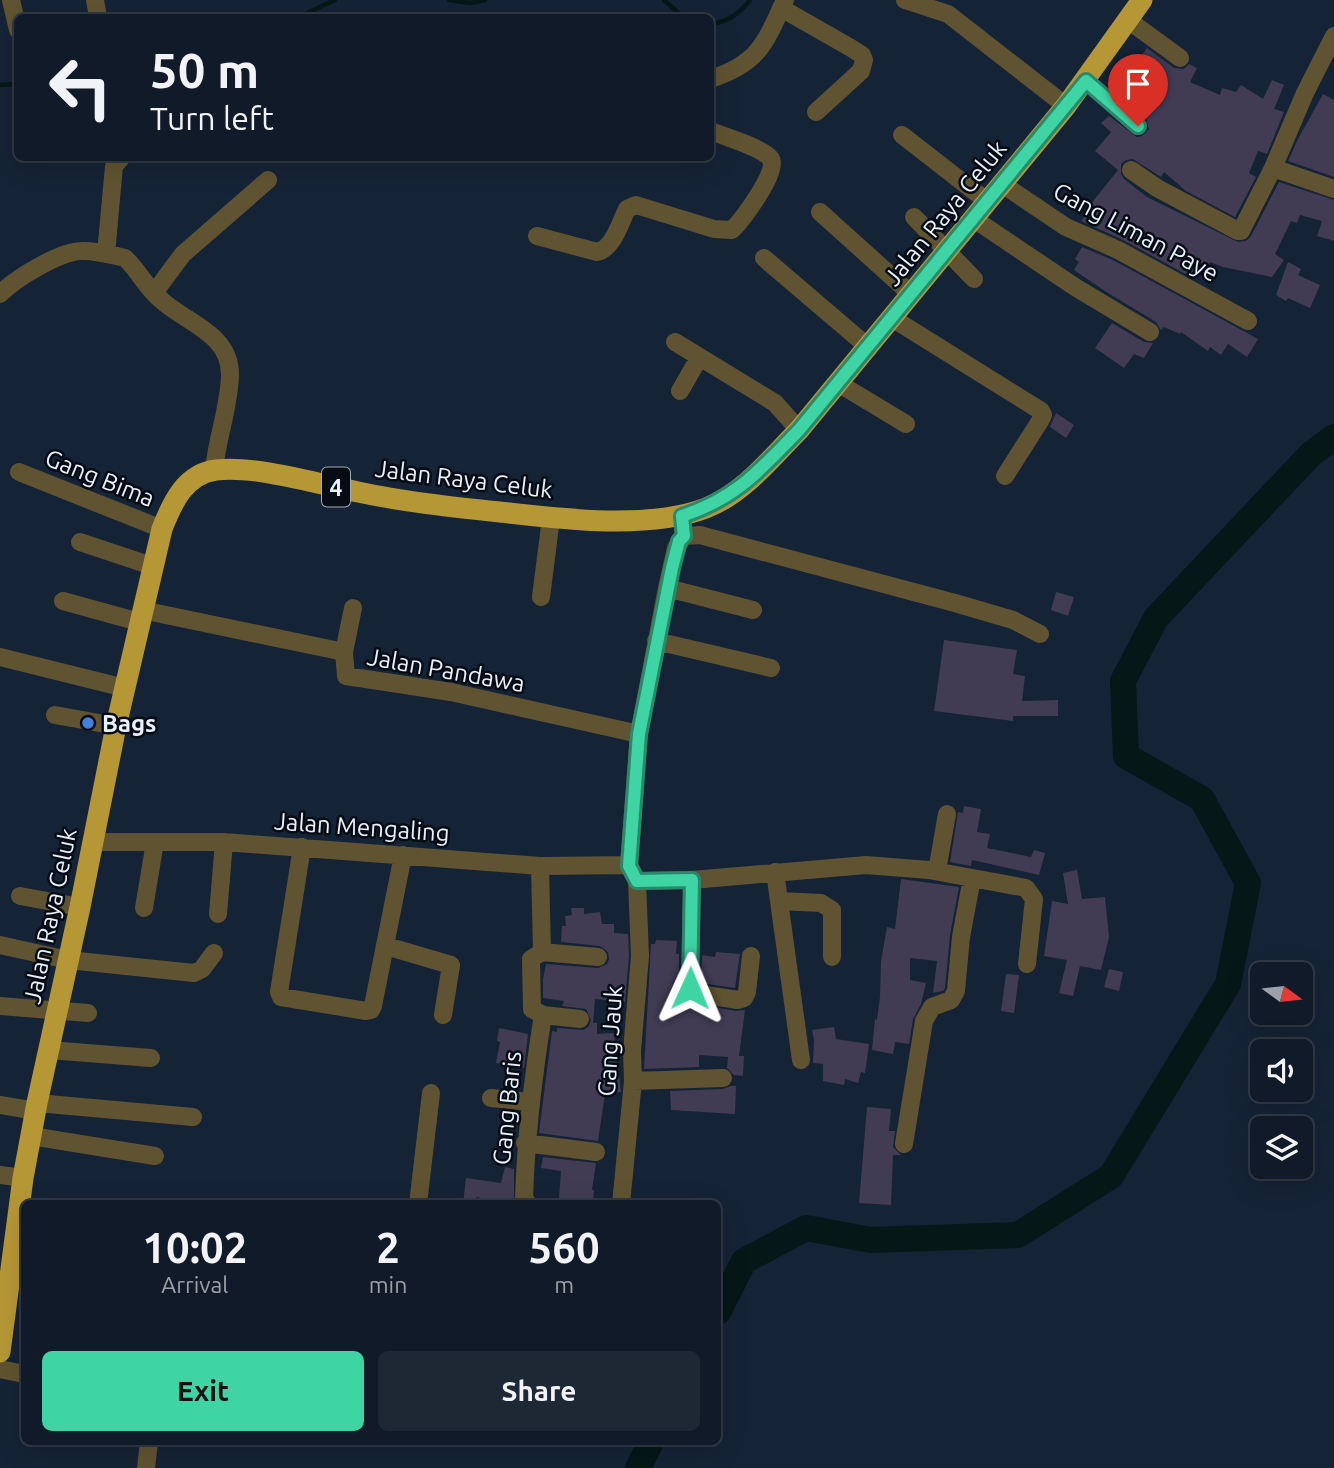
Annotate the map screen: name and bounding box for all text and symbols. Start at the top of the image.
icon: left [35,42,126,133]
text: 50 m [150,42,259,97]
pin [1108,54,1168,126]
icon: arrive [1119,65,1157,103]
text: Turn left [150,100,274,136]
street label: Jalan Raya Celuk [878,135,1012,291]
street label: Gang Liman Paye [1049,177,1223,287]
street label: Gang Bima [41,444,159,512]
street label: Jalan Raya Celuk [374,455,554,503]
road number: 4 [322,467,350,506]
street label: Jalan Pandawa [365,643,527,697]
place label: Bags [102,710,156,737]
marker: Bags [80,715,96,731]
street label: Jalan Mengaling [273,807,451,847]
street label: Jalan Raya Celuk [18,826,82,1006]
position arrow [653,951,727,1025]
north arrow [1250,962,1312,1026]
map controls [1250,962,1313,1179]
street label: Gang Jauk [593,985,627,1097]
button: sound [1250,1039,1313,1102]
street label: Gang Baris [488,1050,526,1166]
button: layers [1250,1116,1313,1179]
text: 10:02 [142,1224,247,1271]
text: 2 [376,1224,400,1271]
text: 560 [529,1224,600,1271]
text: Arrival [161,1272,228,1297]
text: min [369,1272,407,1297]
text: m [554,1272,574,1297]
button: Exit [42,1351,364,1431]
button: Share [378,1351,700,1431]

